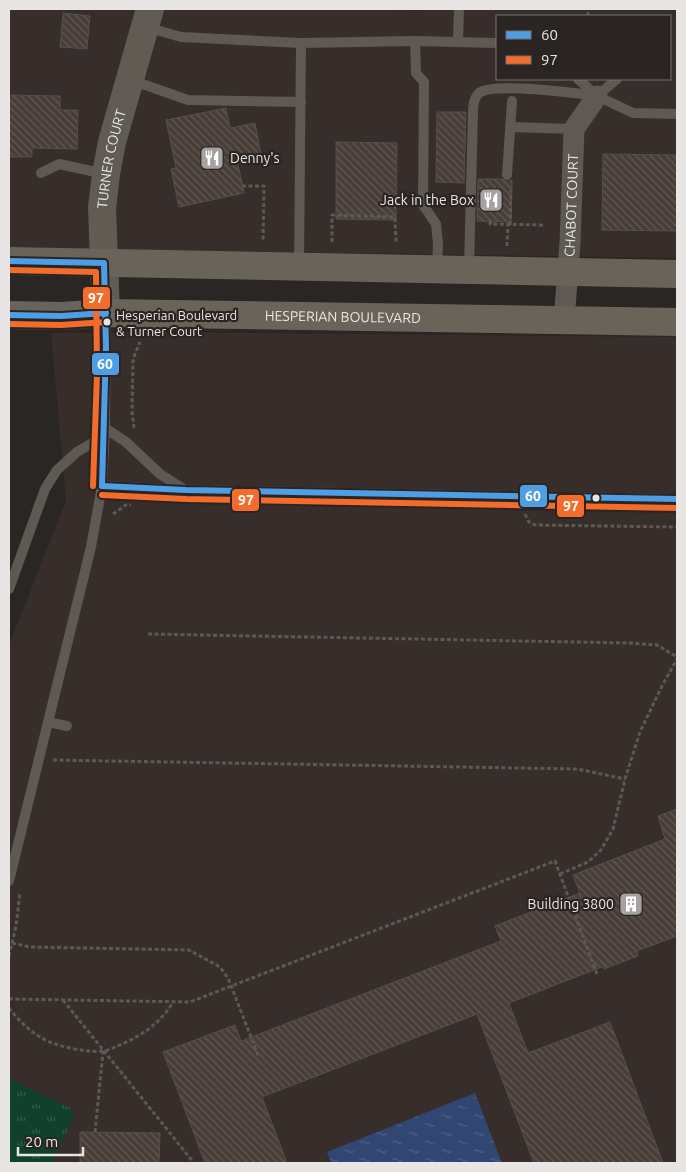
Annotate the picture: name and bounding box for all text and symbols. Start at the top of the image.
legend [496,15,671,80]
text: 60 [541,26,558,43]
text: 97 [541,51,558,68]
street label: TURNER COURT [94,107,129,210]
restaurant icon: Denny's [199,145,225,171]
place label: Denny's [230,150,280,166]
street label: CHABOT COURT [561,153,581,258]
restaurant icon: Jack in the Box [478,187,504,213]
place label: Jack in the Box [380,192,474,208]
line badge: 97 [82,286,111,310]
text: 97 [88,290,104,306]
place label: Hesperian Boulevard & Turner Court [116,308,237,338]
street label: HESPERIAN BOULEVARD [265,308,421,326]
marker: Hesperian Boulevard & Turner Court [102,317,112,327]
line badge: 60 [91,352,120,376]
text: 60 [97,356,113,372]
line badge: 60 [519,484,548,508]
line badge: 97 [231,488,260,512]
text: 60 [525,488,541,504]
text: 97 [238,492,254,508]
unlabelled marker [591,493,601,503]
line badge: 97 [556,494,585,518]
text: 97 [563,498,579,514]
building icon: Building 3800 [618,891,644,917]
place label: Building 3800 [528,896,614,912]
scale bar [18,1124,82,1156]
text: 20 m [25,1133,58,1150]

